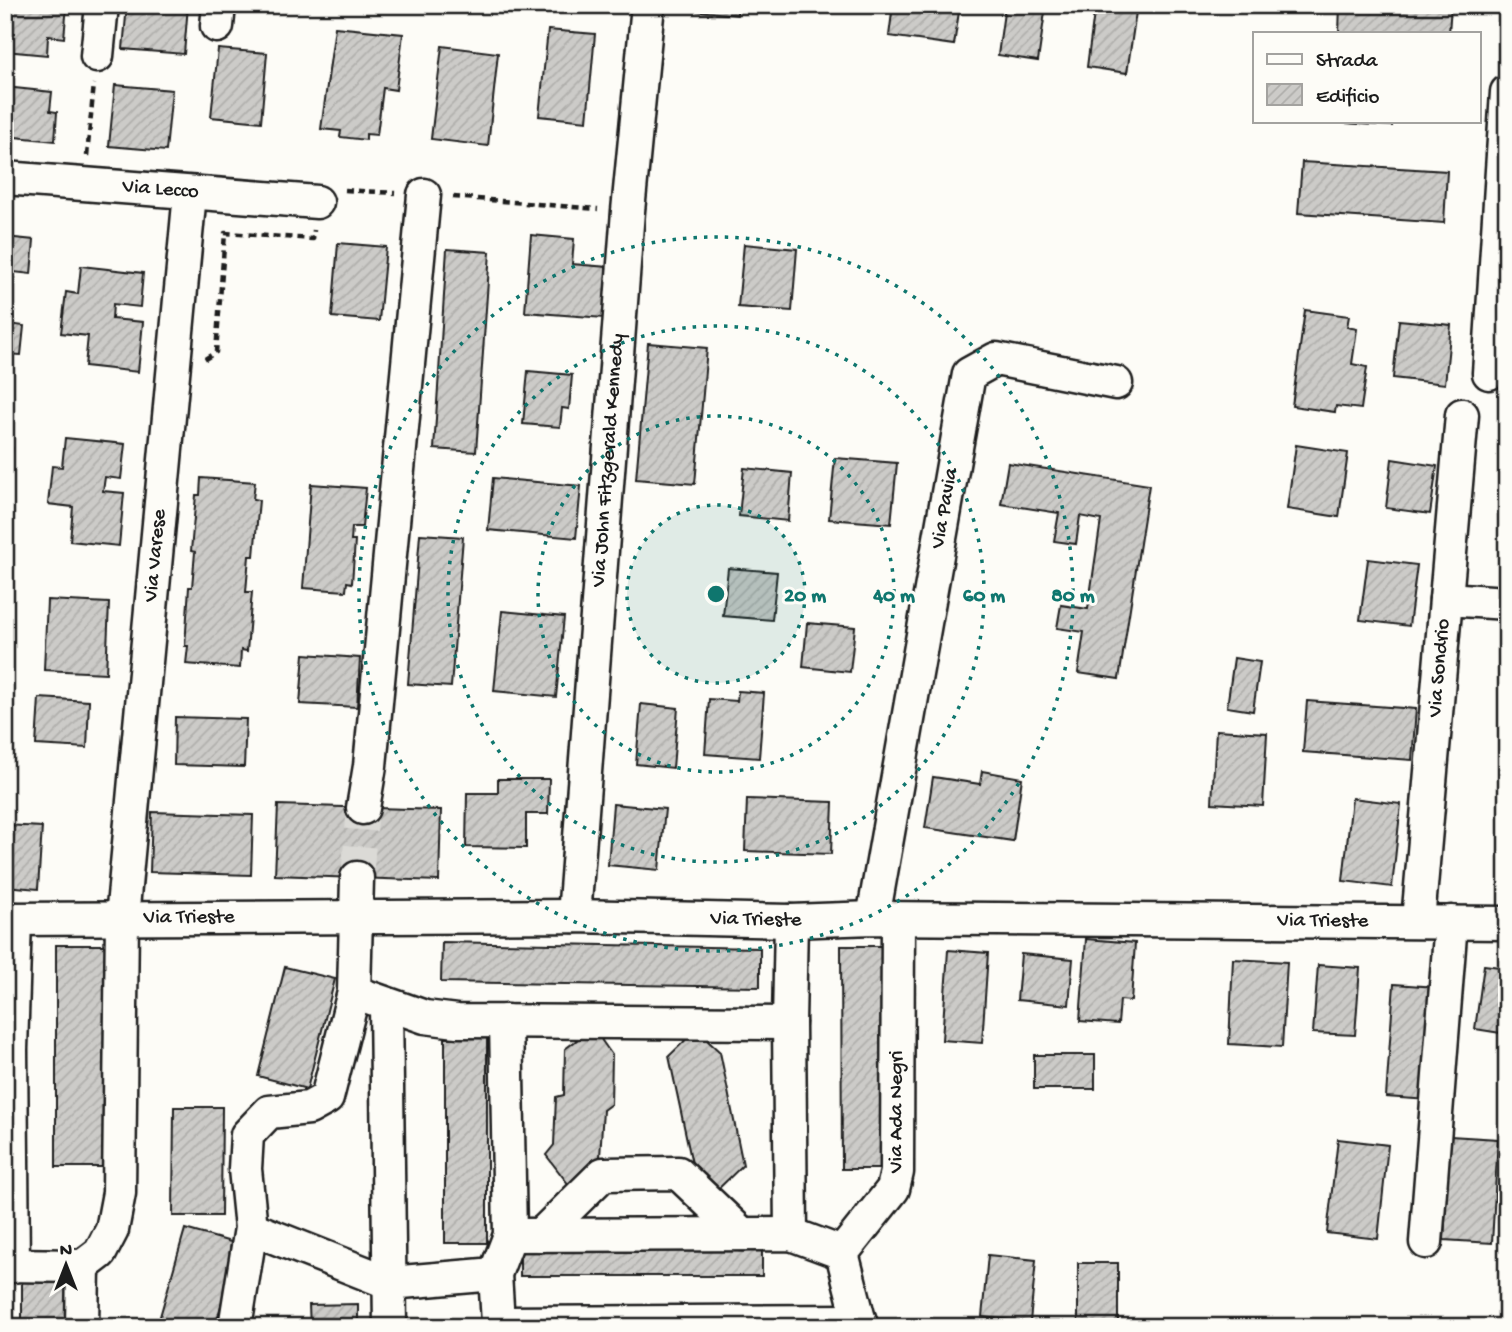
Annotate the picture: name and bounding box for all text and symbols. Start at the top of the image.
legend [1253,32,1480,122]
text: Strada [1316,50,1379,75]
text: Edificio [1316,86,1380,111]
street label: Via Lecco [120,174,200,205]
street label: Via John Fitzgerald Kennedy [587,333,631,589]
street label: Via Pavia [926,465,965,552]
street label: Via Varese [139,507,173,604]
centre of rings [704,582,728,606]
text: 20 m [784,585,826,610]
text: 40 m [872,585,915,610]
text: 60 m [963,585,1005,610]
text: 80 m [1051,585,1095,610]
street label: Via Sondrio [1423,618,1457,719]
street label: Via Trieste [142,905,236,931]
street label: Via Trieste [709,907,803,934]
street label: Via Trieste [1276,909,1370,934]
street label: Via Ada Negri [884,1050,910,1174]
north arrow [32,1230,102,1300]
text: N [60,1240,72,1263]

